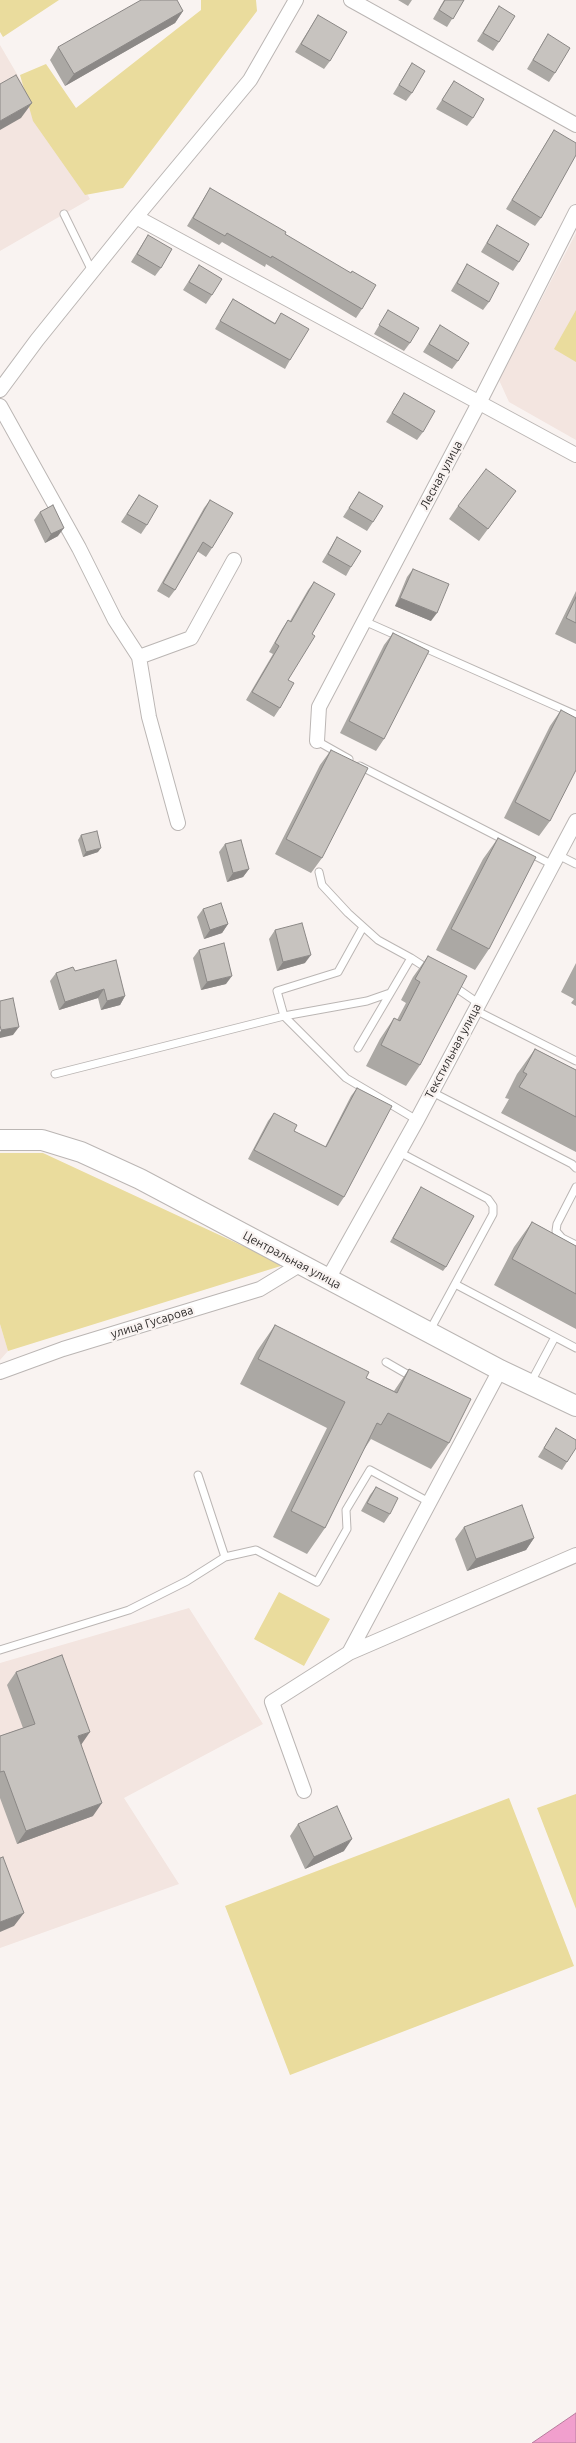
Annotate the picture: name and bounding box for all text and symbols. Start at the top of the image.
street label: Лесная улица [417,438,465,512]
street label: Текстильная улица [422,1001,484,1101]
street label: Центральная улица [240,1228,344,1292]
street label: улица Гусарова [109,1303,195,1341]

